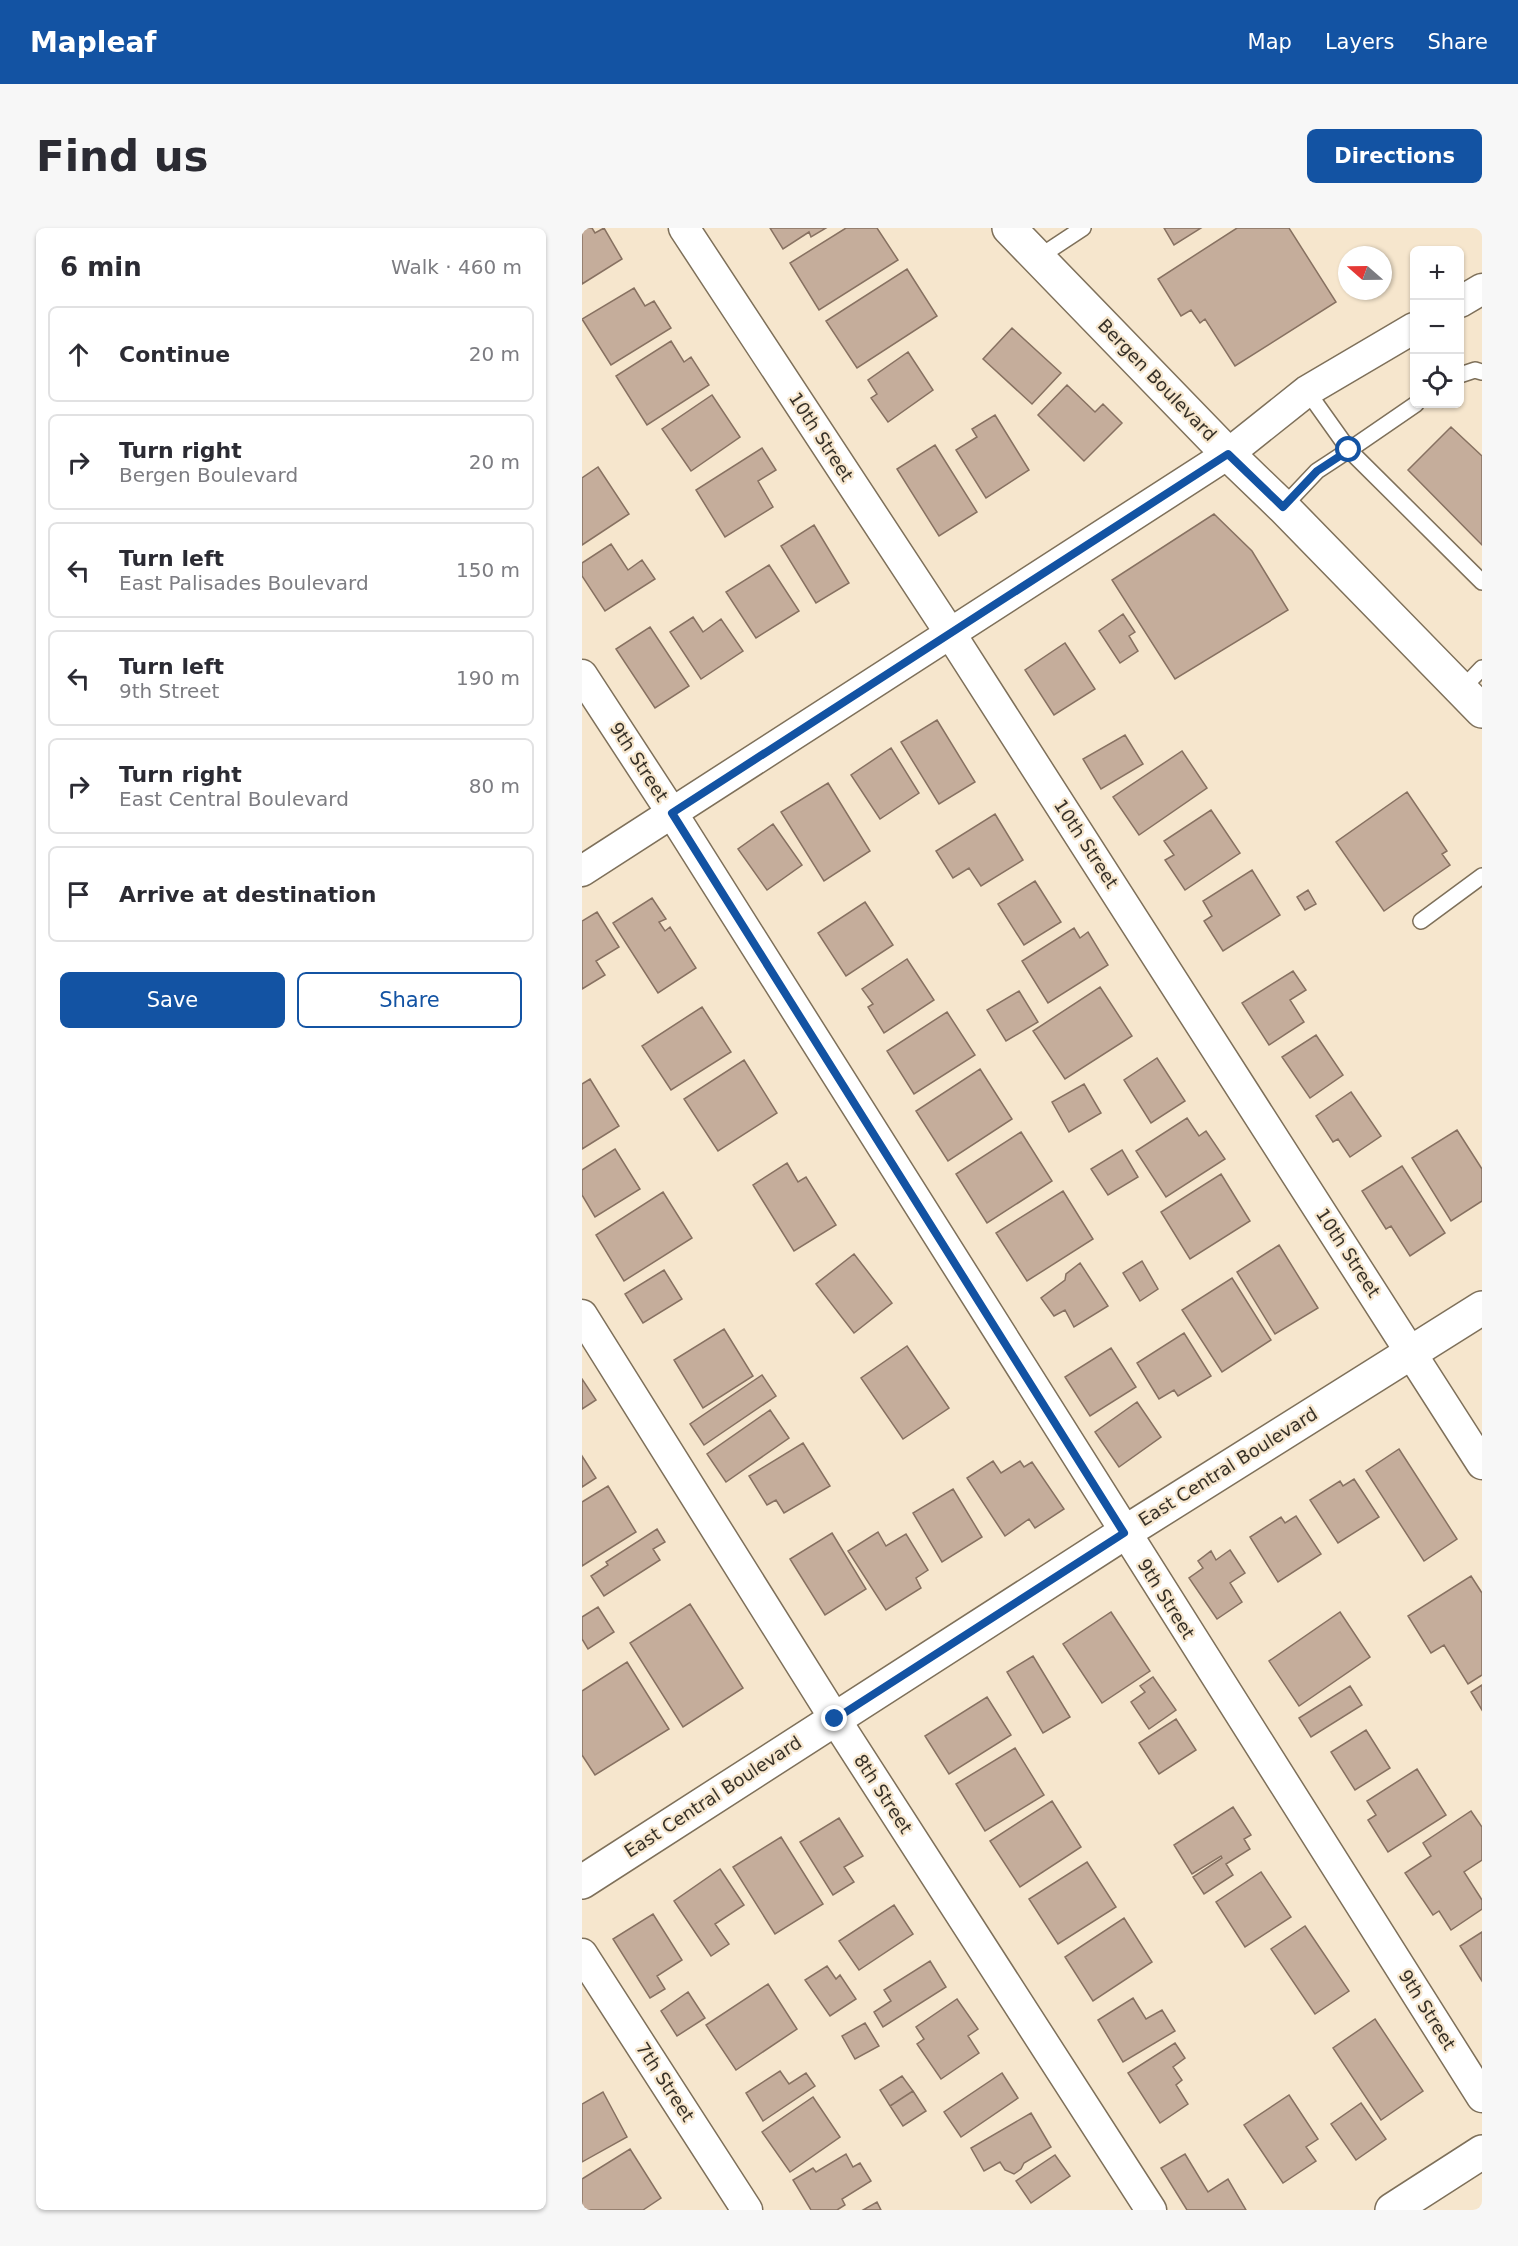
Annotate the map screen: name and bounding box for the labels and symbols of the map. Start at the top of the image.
north arrow [1338,246,1392,300]
street label: Bergen Boulevard [1094,314,1221,445]
street label: 10th Street [785,388,858,485]
route start [1335,436,1361,462]
street label: 9th Street [606,718,673,805]
street label: 10th Street [1050,795,1123,892]
street label: 10th Street [1312,1204,1385,1301]
street label: East Central Boulevard [1134,1403,1321,1530]
street label: 9th Street [1134,1555,1199,1643]
route end [821,1705,847,1731]
street label: East Central Boulevard [620,1731,805,1862]
street label: 8th Street [850,1750,917,1837]
street label: 9th Street [1395,1966,1460,2054]
street label: 7th Street [632,2038,699,2125]

